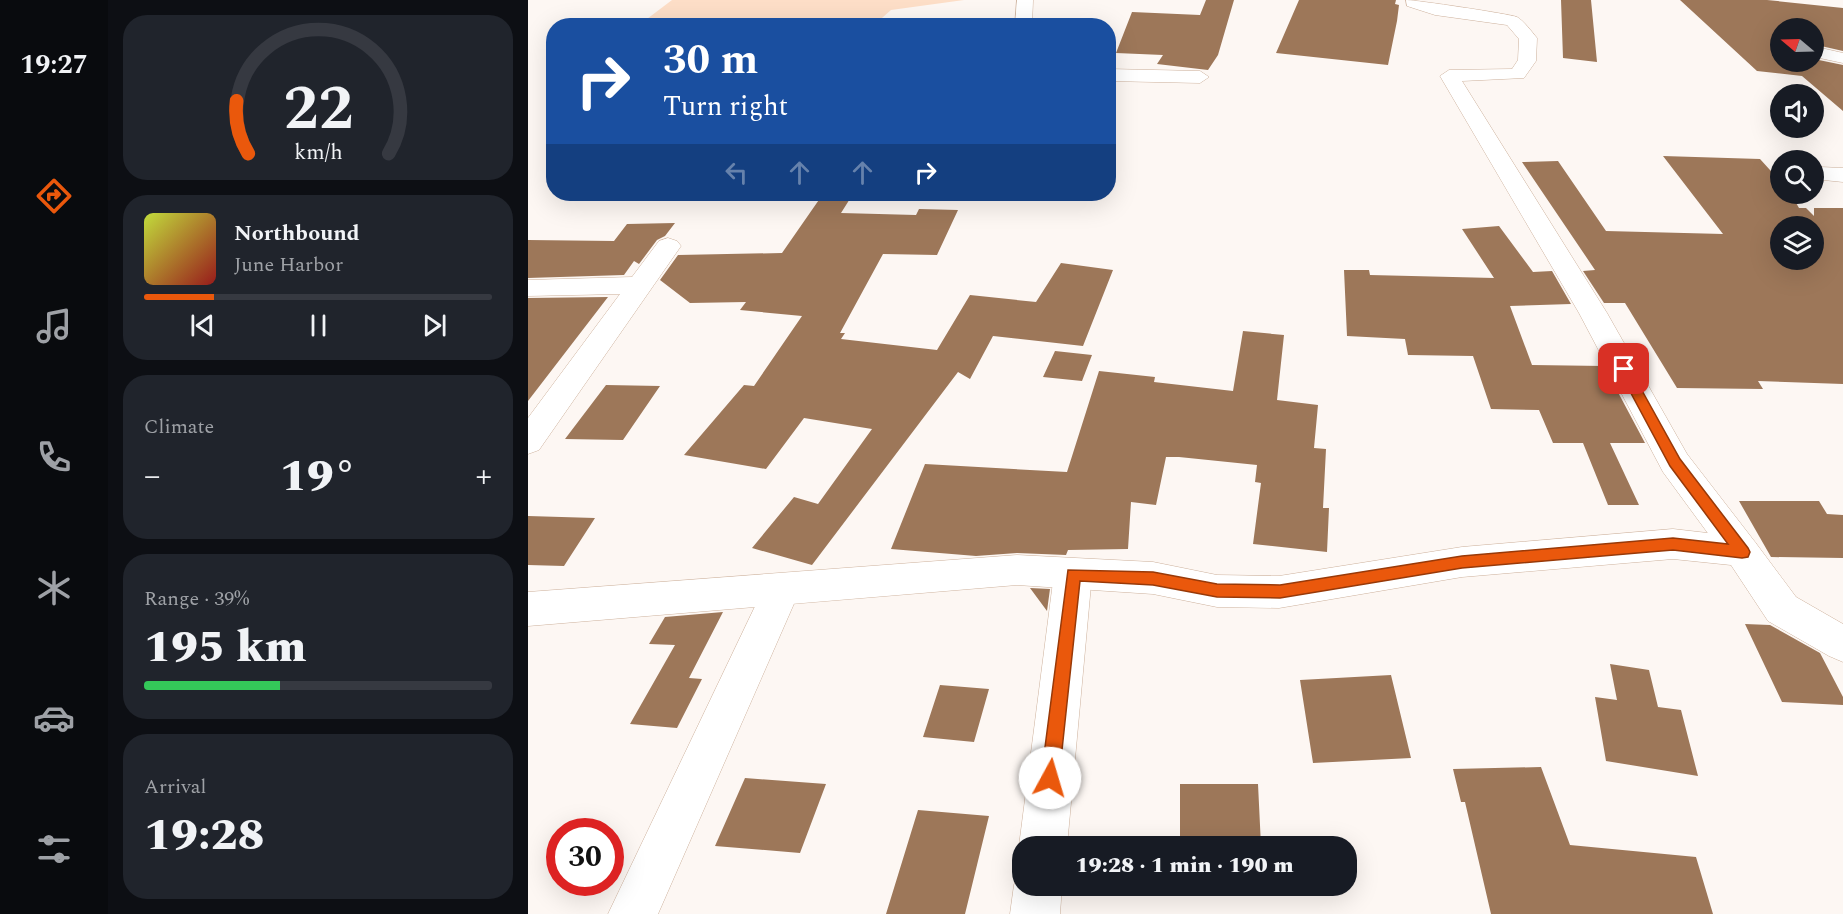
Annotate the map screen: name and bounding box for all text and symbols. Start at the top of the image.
north arrow [1770,18,1824,72]
map controls [1770,18,1824,270]
text: 30 m [663,29,758,92]
icon: right [564,42,642,120]
text: 19:27 [20,44,88,86]
text: 22 [283,63,353,158]
button: sound [1770,84,1824,138]
text: Turn right [663,86,788,128]
text: km/h [294,137,342,170]
button: search [1770,150,1824,204]
icon: left [720,156,753,189]
icon: ahead [783,156,816,189]
icon: ahead [846,156,879,189]
icon: right [909,156,942,189]
icon: directions [33,175,75,217]
button: layers [1770,216,1824,270]
text: Northbound [234,217,360,250]
text: June Harbor [234,250,343,280]
icon: music [33,305,75,347]
icon: previous [186,309,219,342]
icon: pause [302,309,335,342]
icon: next [418,309,451,342]
pin [1598,343,1649,394]
icon: arrive [1607,352,1640,385]
text: Climate [144,412,214,442]
icon: phone [33,436,75,478]
text: 19° [280,442,356,511]
text: − [144,451,161,501]
text: + [475,451,492,501]
icon: climate [33,567,75,609]
text: Range · 39% [144,584,249,614]
text: 195 km [144,613,306,682]
icon: car [33,697,75,739]
position arrow [1018,746,1082,810]
text: Arrival [144,772,206,802]
text: 19:28 [144,801,265,870]
speed limit sign: 30 [546,818,624,896]
icon: filters [33,828,75,870]
text: 19:28 · 1 min · 190 m [1075,849,1294,882]

